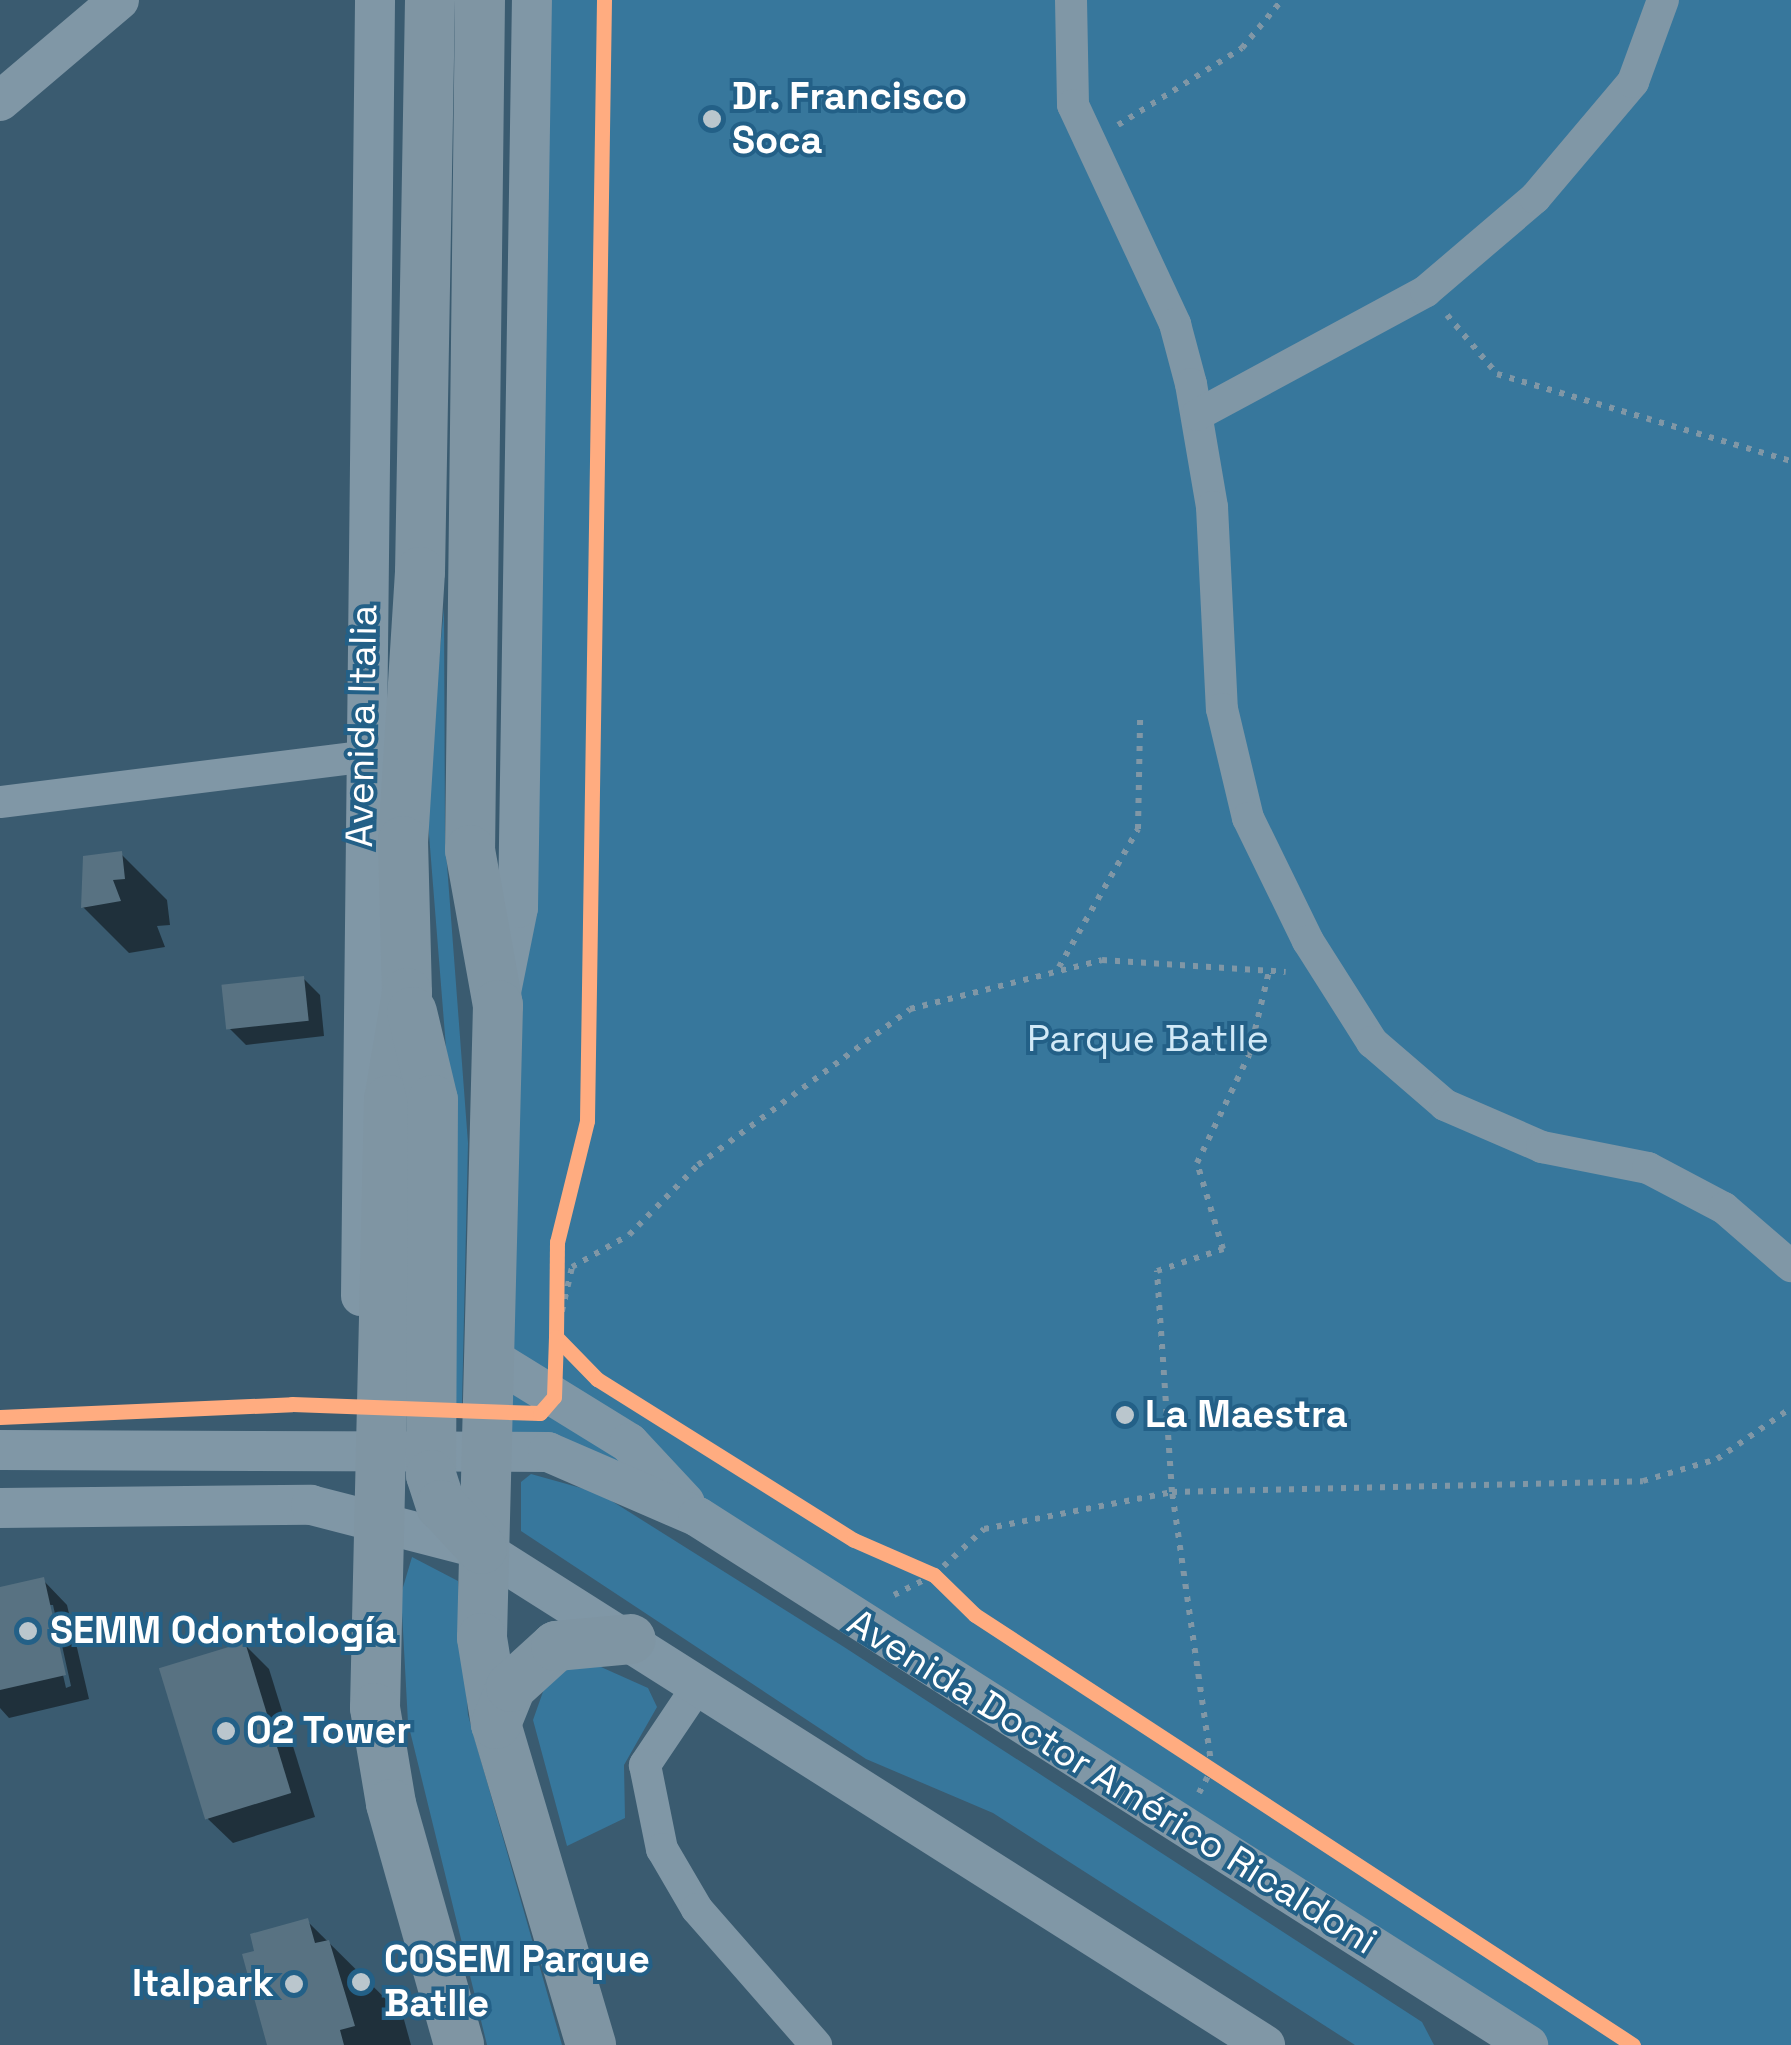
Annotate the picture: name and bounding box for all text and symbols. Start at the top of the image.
place label: Dr. Francisco Soca [732,74,968,163]
marker: Dr. Francisco Soca [701,108,723,130]
street label: Avenida Italia [337,604,387,848]
park label: Parque Batlle [1027,1016,1269,1062]
place label: La Maestra [1145,1392,1348,1438]
marker: La Maestra [1114,1404,1136,1426]
street label: Avenida Doctor Américo Ricaldoni [839,1600,1385,1964]
place label: SEMM Odontología [50,1608,396,1654]
marker: SEMM Odontología [15,1618,41,1644]
place label: O2 Tower [246,1708,413,1754]
marker: O2 Tower [215,1720,237,1742]
place label: COSEM Parque Batlle [384,1937,650,2026]
place label: Italpark [132,1961,274,2007]
marker: COSEM Parque Batlle [348,1969,374,1995]
marker: Italpark [283,1973,305,1995]

